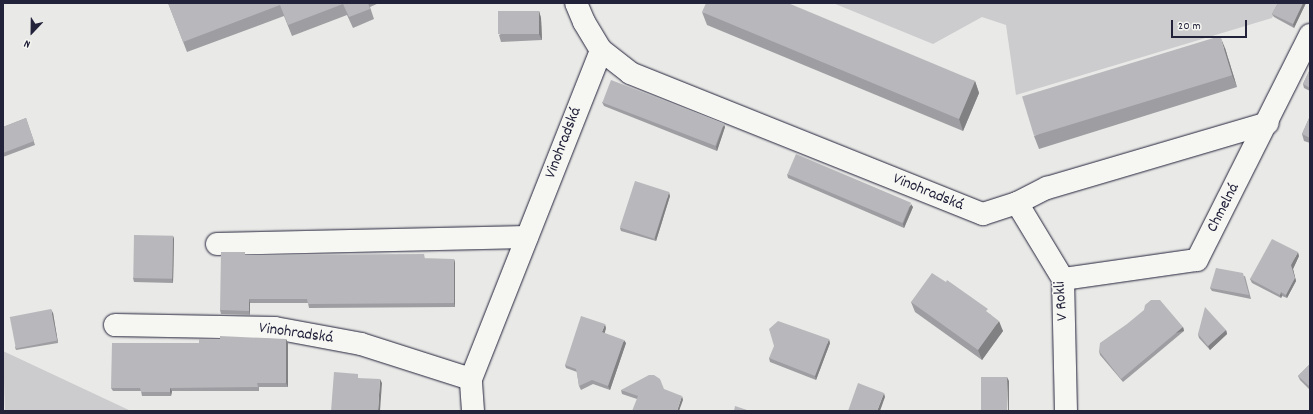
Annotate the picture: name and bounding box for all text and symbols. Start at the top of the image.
north arrow [12,12,52,52]
scale bar [1173,12,1249,38]
text: 20 m [1178,18,1201,35]
text: N [22,35,33,52]
street label: Vinohradská [542,105,586,181]
street label: Vinohradská [890,170,966,216]
street label: Chmelná [1204,180,1244,236]
street label: V Rokli [1051,281,1073,321]
street label: Vinohradská [258,319,334,349]

